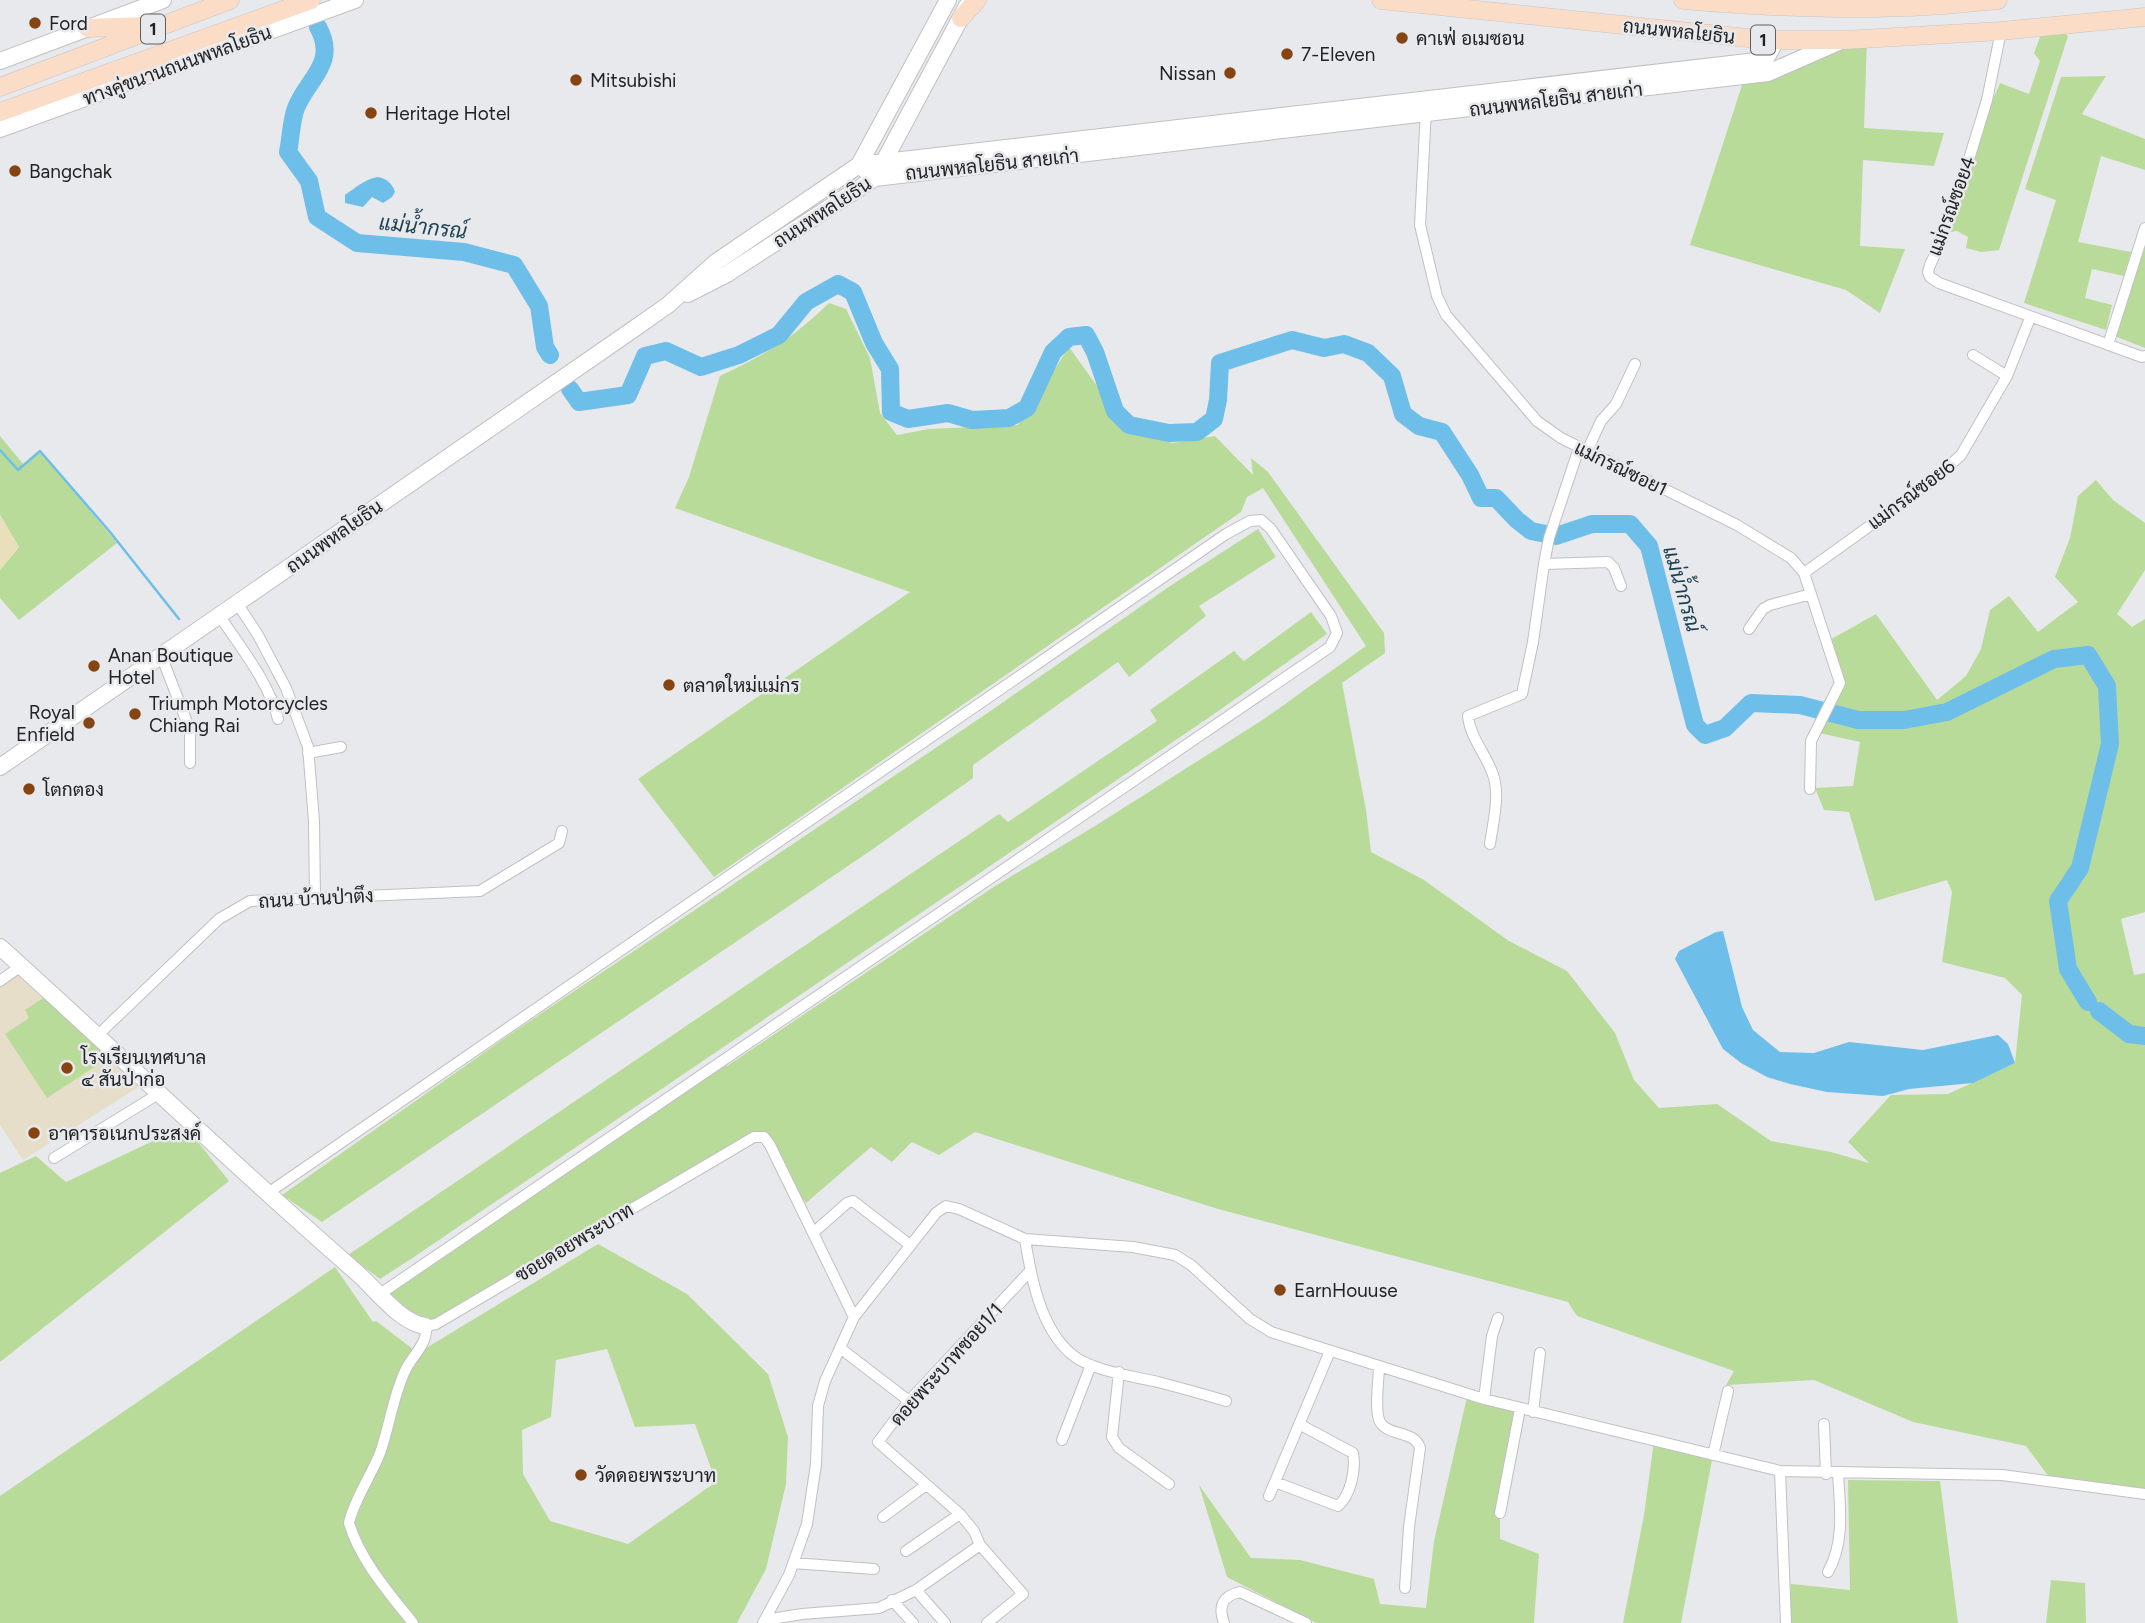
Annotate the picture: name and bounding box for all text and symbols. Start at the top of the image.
place label: Ford [49,12,88,35]
street label: ถนนพหลโยธิน [1622,13,1736,49]
marker: Ford [27,15,43,31]
road number: 1 [141,15,165,44]
street label: ทางคู่ขนานถนนพหลโยธิน [79,20,275,112]
place label: คาเฟ่ อเมซอน [1416,26,1525,50]
road number: 1 [1751,26,1775,55]
marker: คาเฟ่ อเมซอน [1394,30,1410,46]
place label: 7-Eleven [1301,43,1375,66]
marker: 7-Eleven [1279,46,1295,62]
place label: Nissan [1159,62,1216,85]
marker: Nissan [1222,65,1238,81]
place label: Mitsubishi [590,69,677,92]
marker: Mitsubishi [568,72,584,88]
street label: ถนนพหลโยธิน สายเก่า [1468,76,1644,122]
place label: Heritage Hotel [385,102,511,125]
marker: Heritage Hotel [363,105,379,121]
street label: ถนนพหลโยธิน สายเก่า [904,143,1080,185]
street label: แม่กรณ์ซอย4 [1922,153,1980,259]
place label: Bangchak [29,160,113,183]
marker: Bangchak [7,163,23,179]
street label: ถนนพหลโยธิน [768,171,876,253]
water label: แม่น้ำกรณ์ [378,204,472,244]
street label: แม่กรณ์ซอย1 [1571,435,1671,501]
street label: แม่กรณ์ซอย6 [1863,453,1960,535]
street label: ถนนพหลโยธิน [281,494,387,578]
water label: แม่น้ำกรณ์ [1658,542,1712,638]
place label: Anan Boutique Hotel [108,644,233,689]
marker: Anan Boutique Hotel [86,658,102,674]
place label: ตลาดใหม่แม่กร [683,673,800,697]
marker: ตลาดใหม่แม่กร [661,677,677,693]
place label: Triumph Motorcycles Chiang Rai [149,692,328,737]
place label: Royal Enfield [16,701,75,746]
marker: Triumph Motorcycles Chiang Rai [127,706,143,722]
marker: Royal Enfield [81,715,97,731]
place label: โตกตอง [42,777,104,801]
marker: โตกตอง [21,781,37,797]
street label: ถนน บ้านป่าตึง [258,883,374,913]
place label: โรงเรียนเทศบาล ๔ สันป่าก่อ [80,1045,206,1091]
marker: โรงเรียนเทศบาล ๔ สันป่าก่อ [59,1060,75,1076]
place label: อาคารอเนกประสงค์ [48,1121,201,1145]
marker: อาคารอเนกประสงค์ [26,1125,42,1141]
street label: ซอยดอยพระบาท [511,1198,638,1287]
place label: EarnHouuse [1294,1279,1398,1302]
marker: EarnHouuse [1272,1282,1288,1298]
street label: ดอยพระบาทซอย1/1 [885,1298,1007,1430]
place label: วัดดอยพระบาท [595,1464,716,1487]
marker: วัดดอยพระบาท [573,1467,589,1483]

